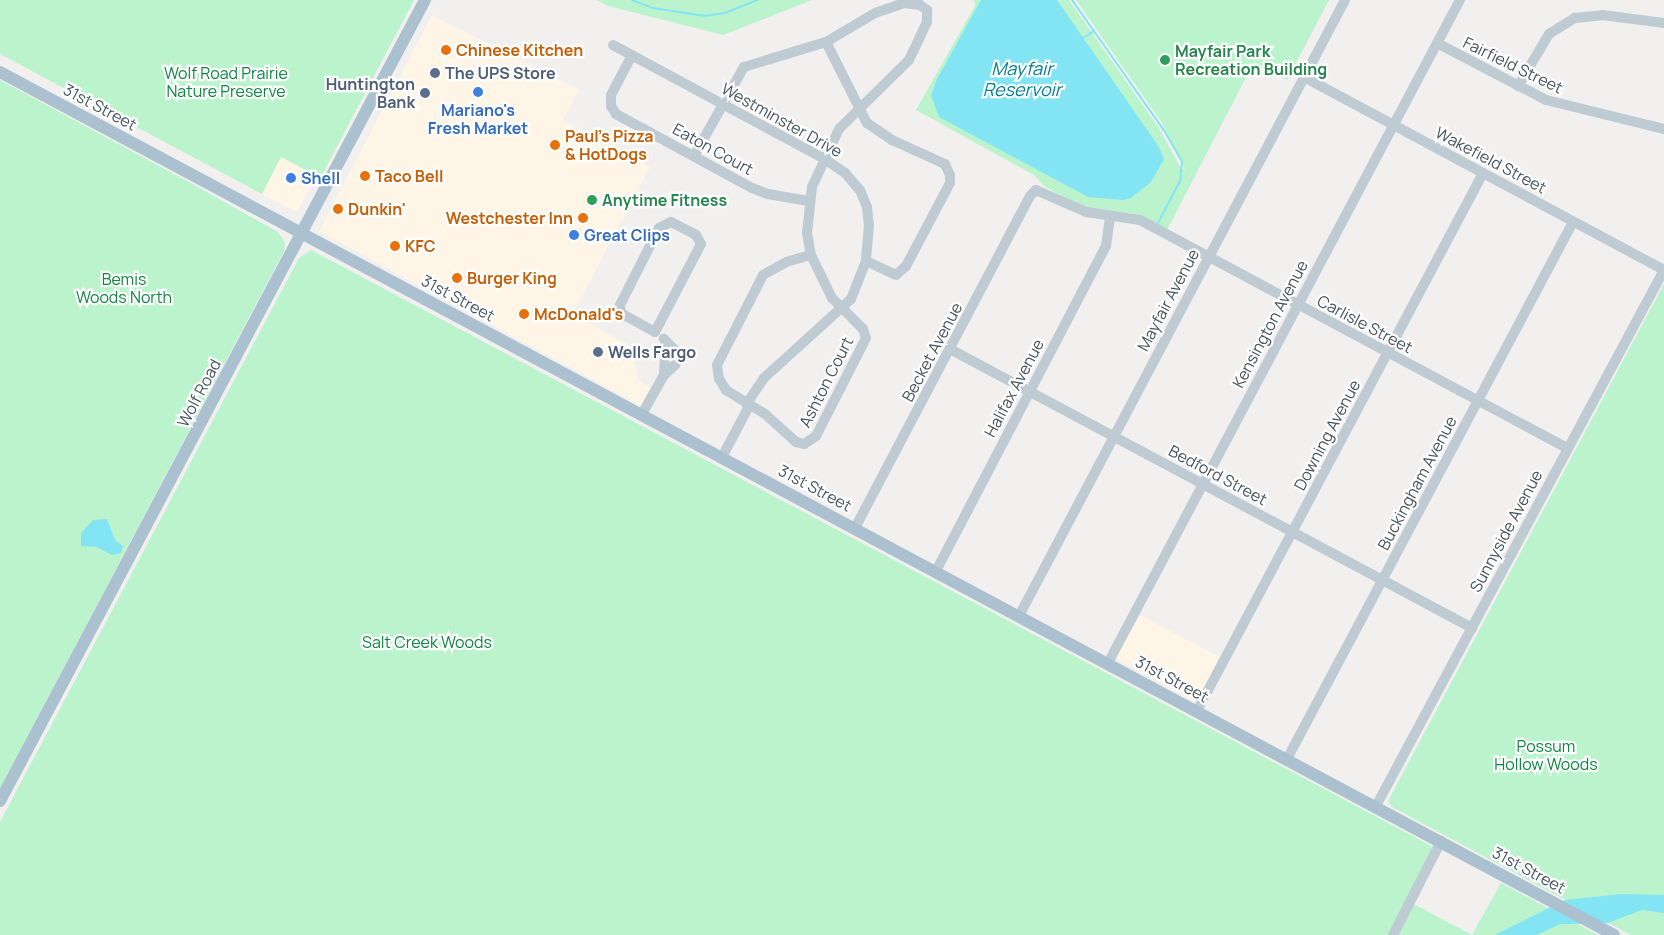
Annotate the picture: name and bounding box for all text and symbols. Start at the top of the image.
street label: Fairfield Street [1460,33,1566,97]
place label: Chinese Kitchen [456,40,583,60]
place label: Mayfair Park Recreation Building [1175,41,1327,79]
marker: Chinese Kitchen [440,44,452,56]
marker: Mayfair Park Recreation Building [1159,54,1171,66]
water label: Mayfair Reservoir [983,58,1061,100]
park label: Wolf Road Prairie Nature Preserve [164,63,288,101]
place label: The UPS Store [445,63,556,83]
marker: The UPS Store [429,67,441,79]
place label: Huntington Bank [326,74,415,112]
street label: Westminster Drive [718,79,846,161]
street label: 31st Street [60,80,140,134]
marker: Mariano's Fresh Market [472,86,484,98]
marker: Huntington Bank [419,87,431,99]
place label: Mariano's Fresh Market [428,100,528,138]
street label: Eaton Court [669,119,757,179]
street label: Wakefield Street [1432,123,1550,197]
place label: Paul's Pizza & HotDogs [565,126,653,164]
marker: Paul's Pizza & HotDogs [549,139,561,151]
place label: Taco Bell [375,166,444,186]
place label: Shell [301,168,340,188]
marker: Taco Bell [359,170,371,182]
marker: Shell [285,172,297,184]
place label: Anytime Fitness [602,190,727,210]
marker: Anytime Fitness [586,194,598,206]
place label: Dunkin' [348,199,406,219]
marker: Dunkin' [332,203,344,215]
place label: Westchester Inn [446,208,573,228]
marker: Westchester Inn [577,212,589,224]
place label: Great Clips [584,225,670,245]
marker: Great Clips [568,229,580,241]
place label: KFC [405,236,436,256]
marker: KFC [389,240,401,252]
street label: Mayfair Avenue [1133,246,1203,354]
street label: Kensington Avenue [1228,257,1312,391]
place label: Burger King [467,268,557,288]
park label: Bemis Woods North [76,269,172,307]
street label: 31st Street [418,271,498,325]
marker: Burger King [451,272,463,284]
street label: Carlisle Street [1314,291,1416,357]
street label: Becket Avenue [898,299,966,405]
place label: McDonald's [534,304,623,324]
marker: McDonald's [518,308,530,320]
street label: Ashton Court [795,334,857,430]
street label: Halifax Avenue [980,336,1048,440]
place label: Wells Fargo [608,342,696,362]
marker: Wells Fargo [592,346,604,358]
street label: Wolf Road [173,356,225,430]
street label: Downing Avenue [1290,376,1364,494]
street label: Buckingham Avenue [1374,413,1460,553]
street label: Bedford Street [1165,441,1271,509]
street label: 31st Street [775,461,855,515]
street label: Sunnyside Avenue [1466,467,1546,595]
park label: Salt Creek Woods [362,632,492,652]
street label: 31st Street [1132,652,1212,706]
park label: Possum Hollow Woods [1494,736,1598,774]
street label: 31st Street [1489,843,1569,897]

